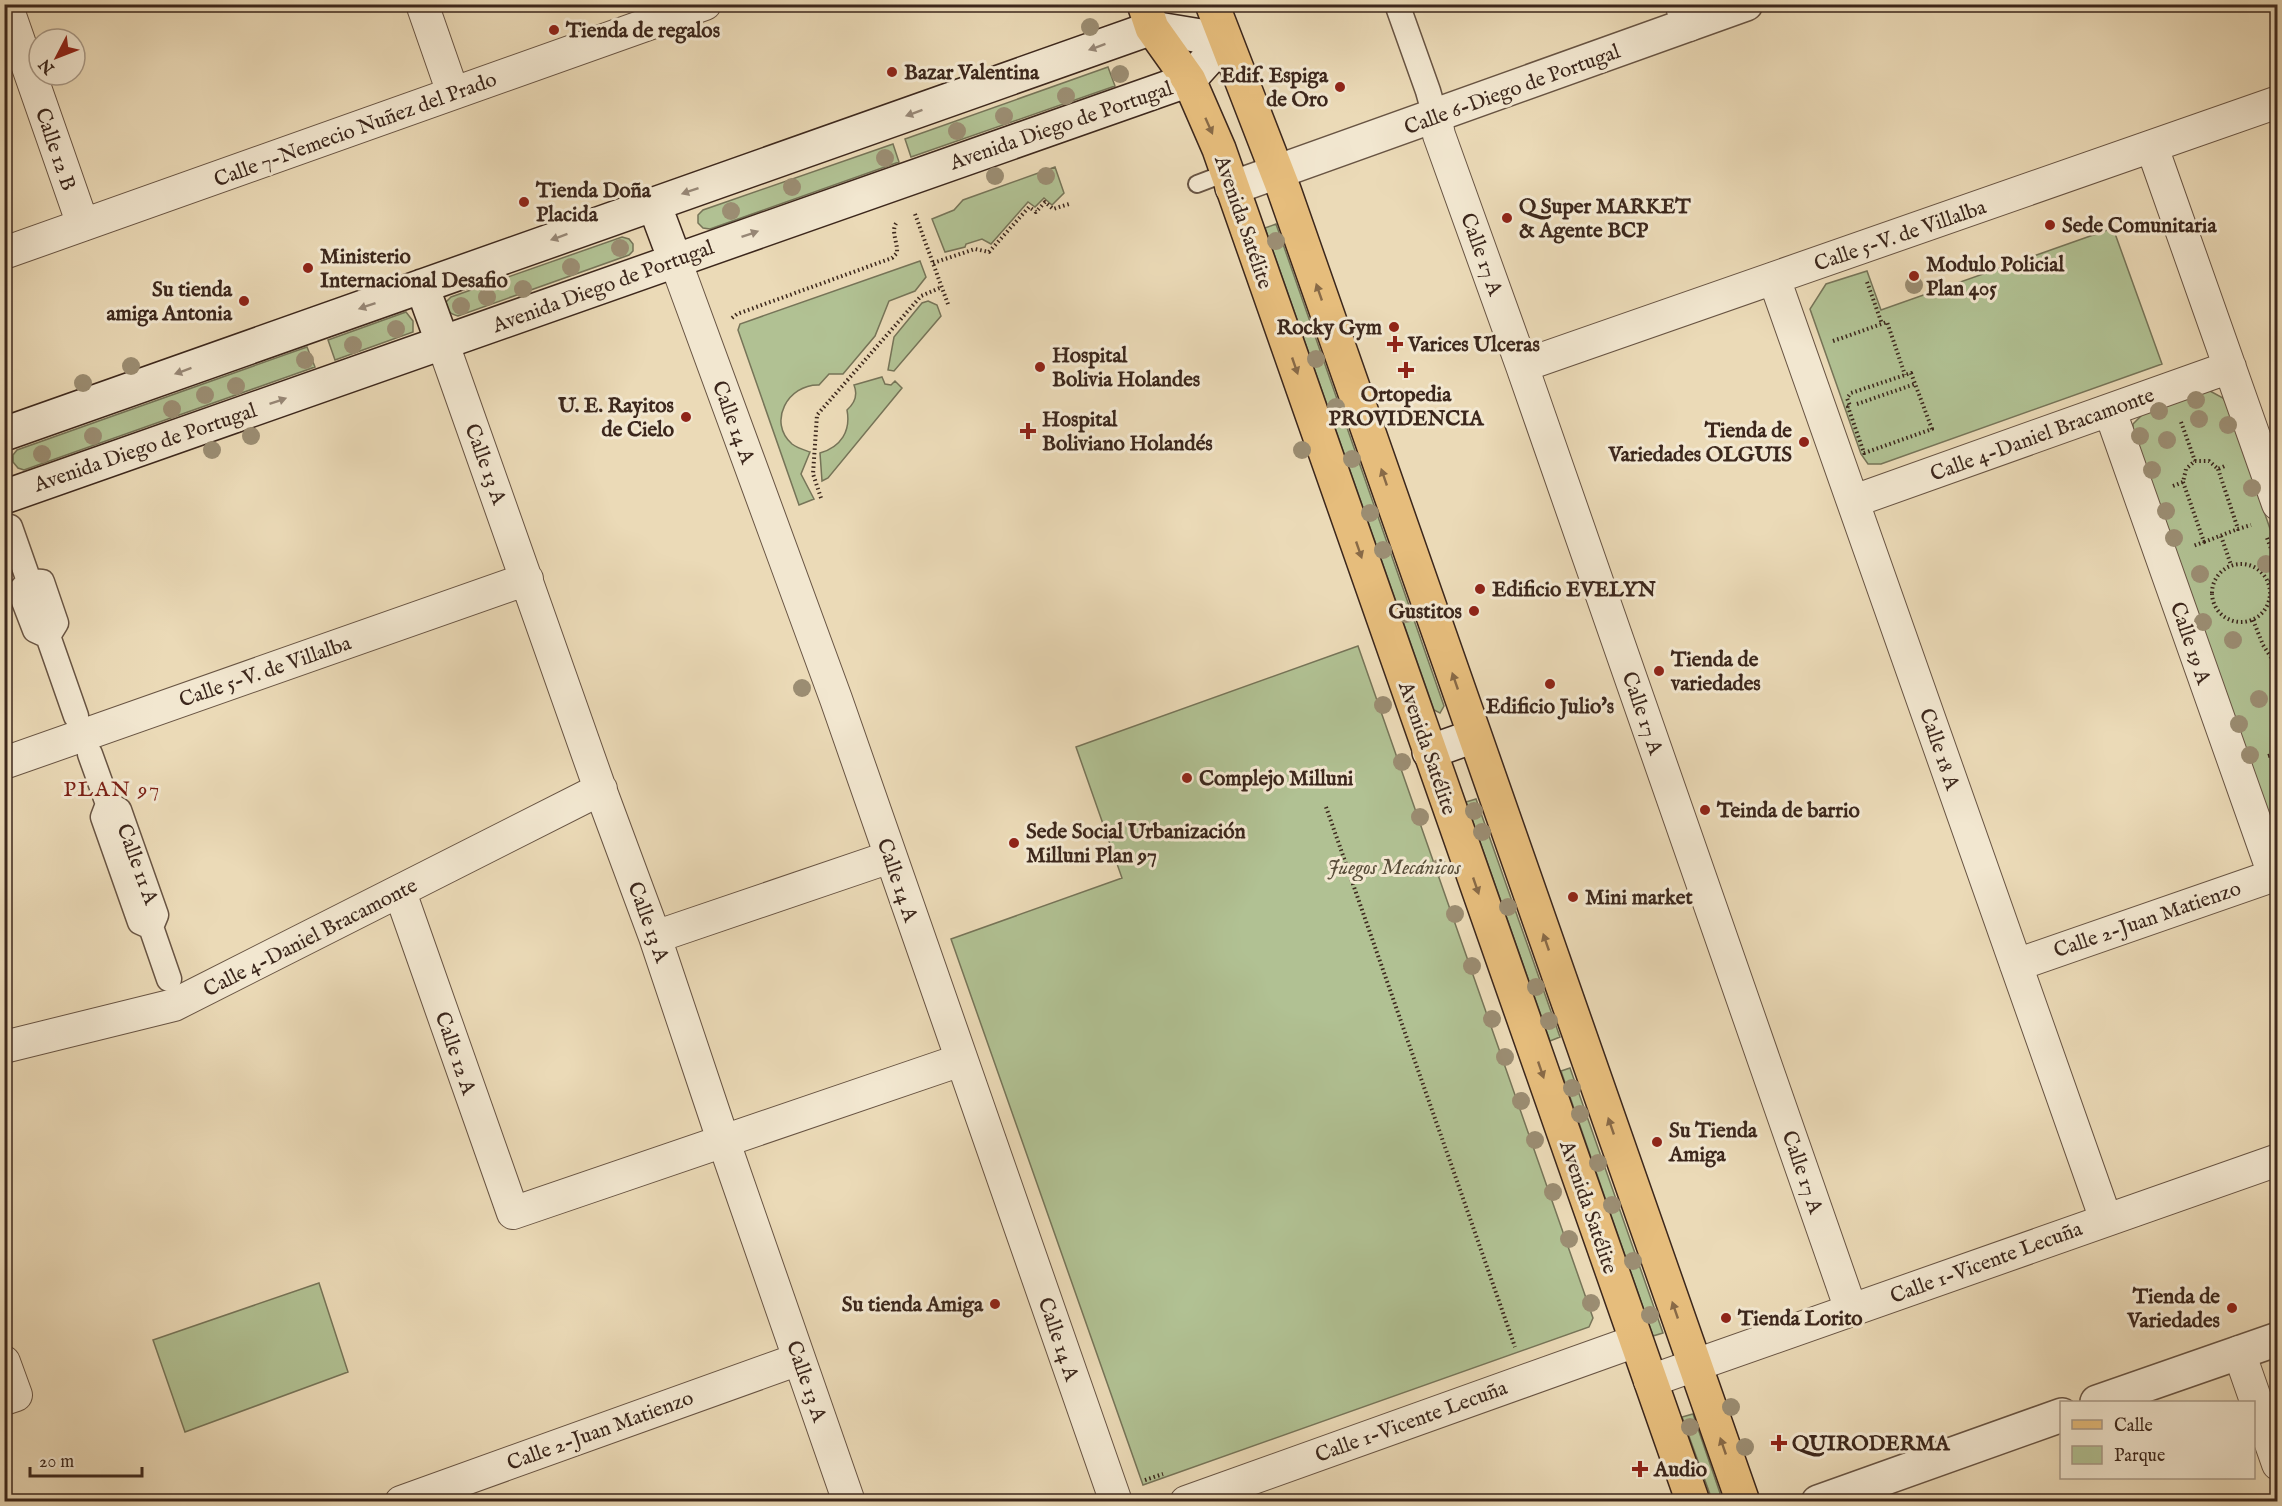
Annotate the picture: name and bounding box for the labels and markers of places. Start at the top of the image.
place label: Tienda de regalos [565,18,720,45]
marker: Tienda de regalos [547,23,561,37]
place label: Bazar Valentina [904,60,1040,87]
place label: Edif. Espiga de Oro [1221,63,1329,114]
marker: Bazar Valentina [885,65,899,79]
marker: Edif. Espiga de Oro [1333,80,1347,94]
place label: Tienda Doña Placida [535,178,652,229]
place label: Q Super MARKET & Agente BCP [1519,194,1691,245]
marker: Tienda Doña Placida [517,195,531,209]
marker: Q Super MARKET & Agente BCP [1500,211,1514,225]
place label: Sede Comunitaria [2062,213,2217,240]
marker: Sede Comunitaria [2043,218,2057,232]
place label: Ministerio Internacional Desafio [320,244,509,295]
place label: Modulo Policial Plan 405 [1926,252,2065,303]
marker: Ministerio Internacional Desafio [301,261,315,275]
marker: Modulo Policial Plan 405 [1907,269,1921,283]
place label: Su tienda amiga Antonia [106,277,233,328]
marker: Su tienda amiga Antonia [237,294,251,308]
place label: Rocky Gym [1276,315,1383,342]
marker: Rocky Gym [1387,320,1401,334]
place label: Varices Ulceras [1407,332,1540,359]
marker: Varices Ulceras [1386,335,1404,353]
place label: Hospital Bolivia Holandes [1052,343,1200,394]
marker: Hospital Bolivia Holandes [1033,360,1047,374]
marker: Ortopedia PROVIDENCIA [1397,361,1415,379]
place label: Ortopedia PROVIDENCIA [1329,382,1485,433]
place label: U. E. Rayitos de Cielo [557,393,675,444]
place label: Hospital Boliviano Holandés [1042,407,1213,458]
marker: U. E. Rayitos de Cielo [679,410,693,424]
place label: Tienda de Variedades OLGUIS [1607,418,1792,469]
marker: Hospital Boliviano Holandés [1019,422,1037,440]
marker: Tienda de Variedades OLGUIS [1797,435,1811,449]
place label: Edificio EVELYN [1492,577,1656,604]
marker: Edificio EVELYN [1473,582,1487,596]
place label: Gustitos [1388,599,1462,626]
marker: Gustitos [1467,604,1481,618]
place label: Tienda de variedades [1670,647,1761,698]
marker: Tienda de variedades [1652,664,1666,678]
marker: Edificio Julio's [1543,677,1557,691]
place label: Edificio Julio's [1486,694,1614,721]
place label: Complejo Milluni [1199,766,1354,793]
marker: Complejo Milluni [1180,771,1194,785]
place label: Teinda de barrio [1716,798,1860,825]
marker: Teinda de barrio [1698,803,1712,817]
place label: Sede Social Urbanización Milluni Plan 97 [1026,819,1246,870]
marker: Sede Social Urbanización Milluni Plan 97 [1007,836,1021,850]
place label: Mini market [1585,885,1693,912]
marker: Mini market [1566,890,1580,904]
place label: Su Tienda Amiga [1668,1118,1758,1169]
marker: Su Tienda Amiga [1650,1135,1664,1149]
place label: Tienda de Variedades [2126,1284,2220,1335]
place label: Su tienda Amiga [842,1292,984,1319]
marker: Su tienda Amiga [988,1297,1002,1311]
marker: Tienda de Variedades [2225,1301,2239,1315]
place label: Tienda Lorito [1737,1306,1863,1333]
marker: Tienda Lorito [1719,1311,1733,1325]
place label: QUIRODERMA [1792,1431,1951,1458]
marker: QUIRODERMA [1770,1434,1788,1452]
place label: Audio [1653,1457,1708,1484]
marker: Audio [1631,1460,1649,1478]

